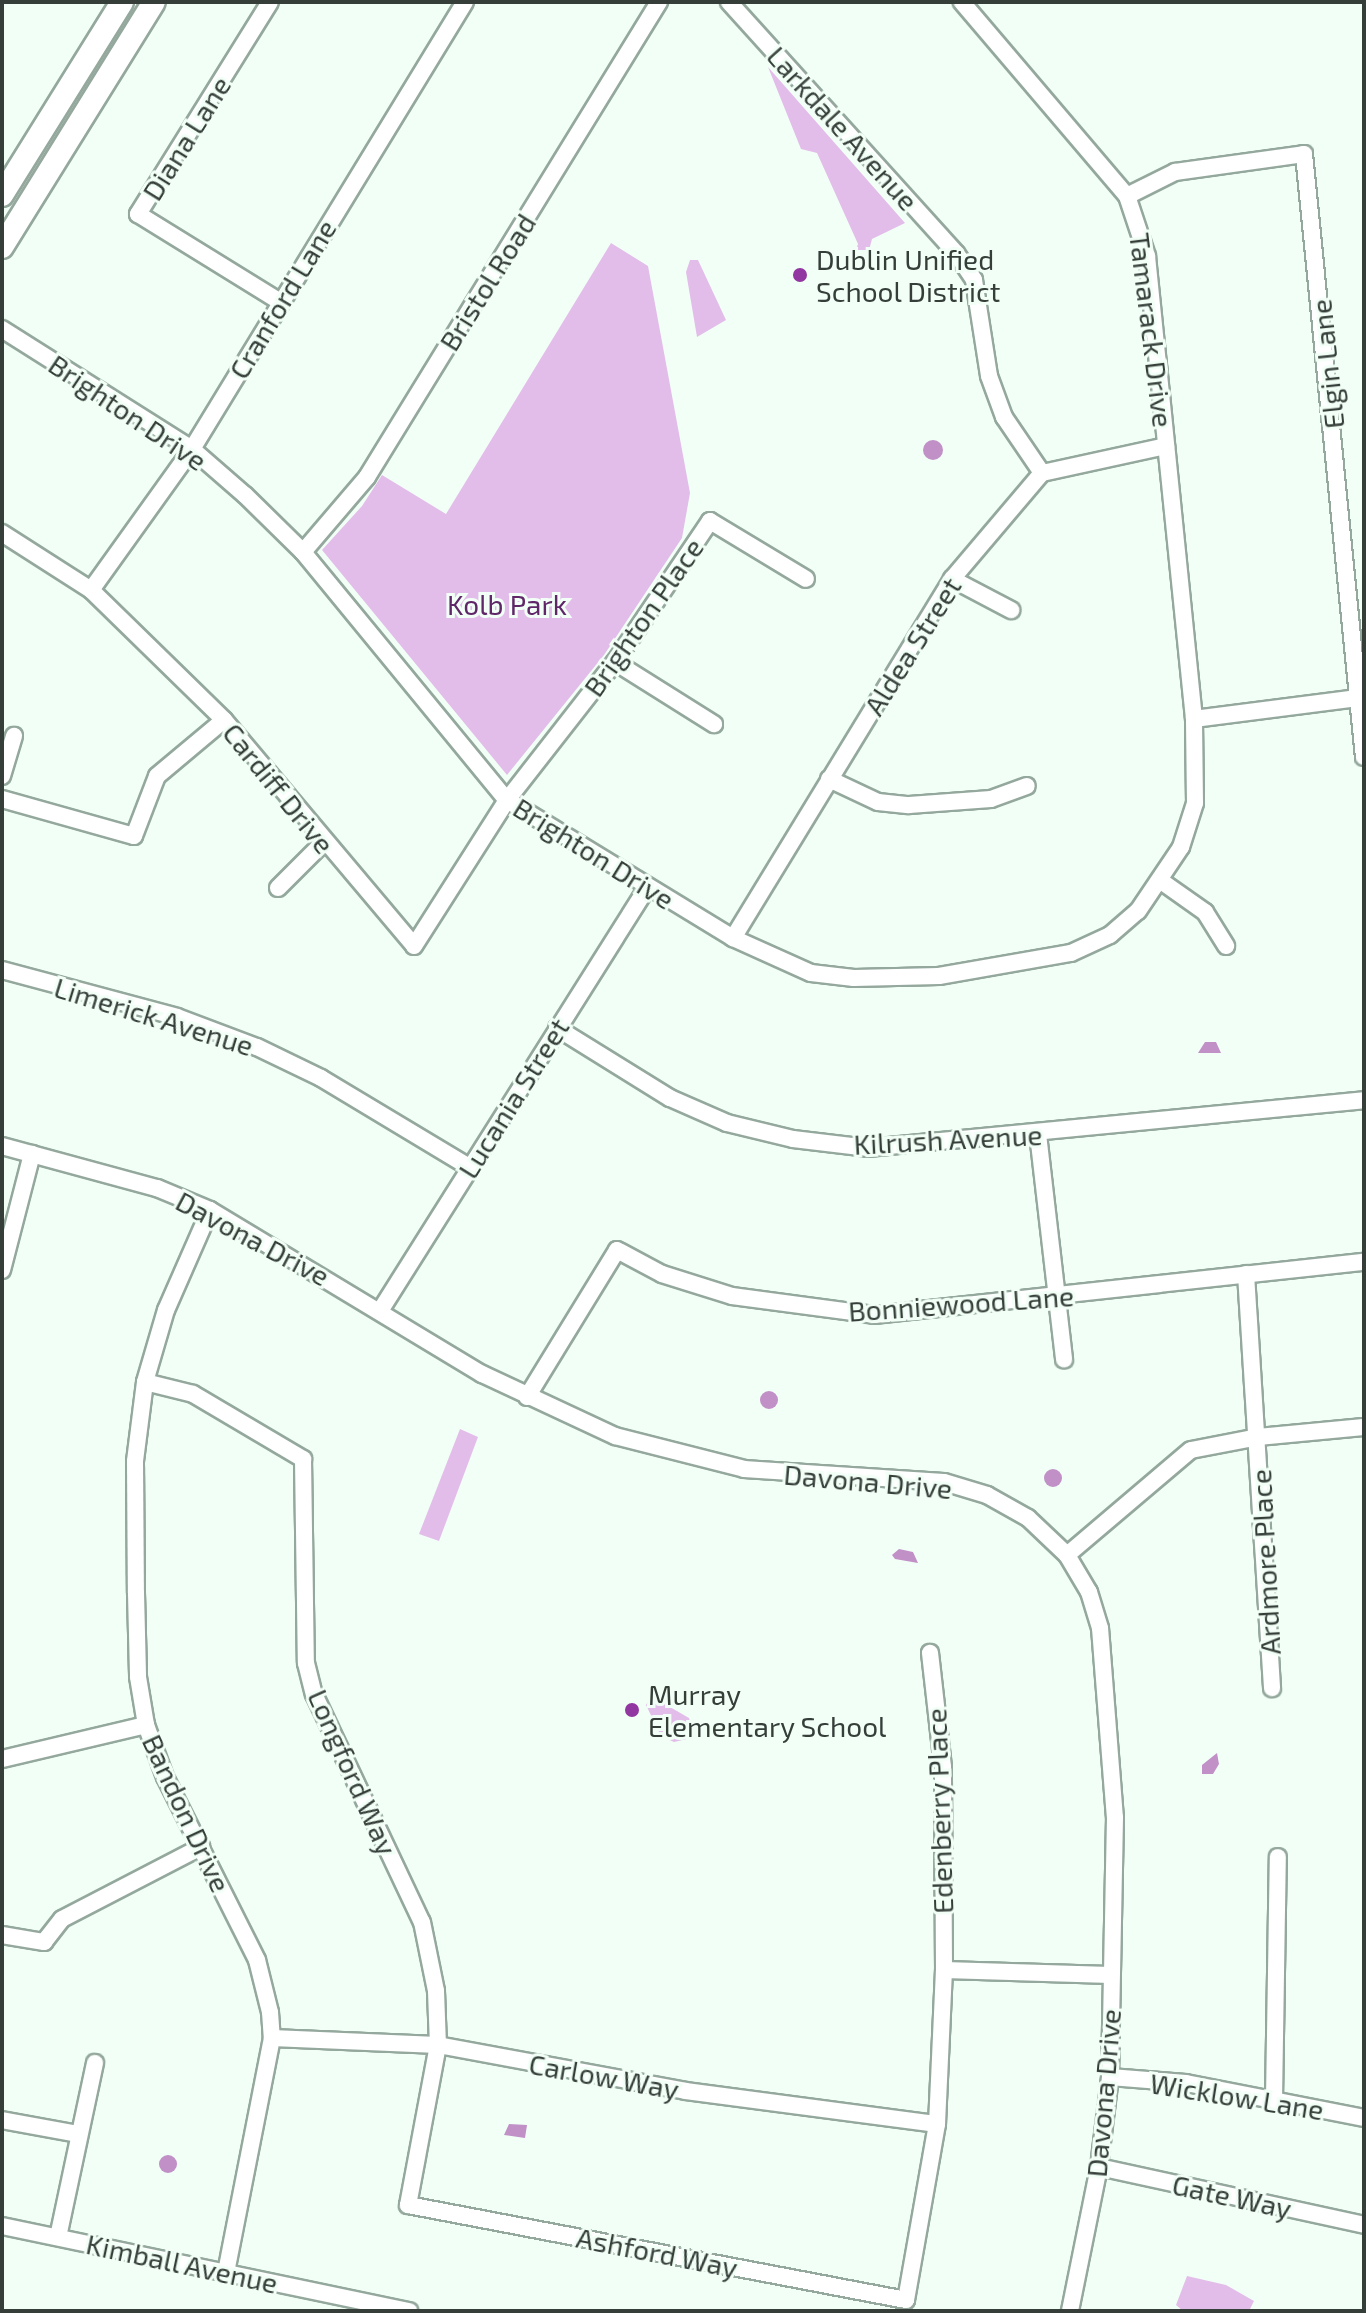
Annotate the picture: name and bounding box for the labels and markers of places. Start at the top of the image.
place label: Dublin Unified School District [816,242,1001,308]
marker: Dublin Unified School District [791,266,809,284]
place label: Murray Elementary School [648,1677,887,1743]
marker: Murray Elementary School [623,1701,641,1719]

